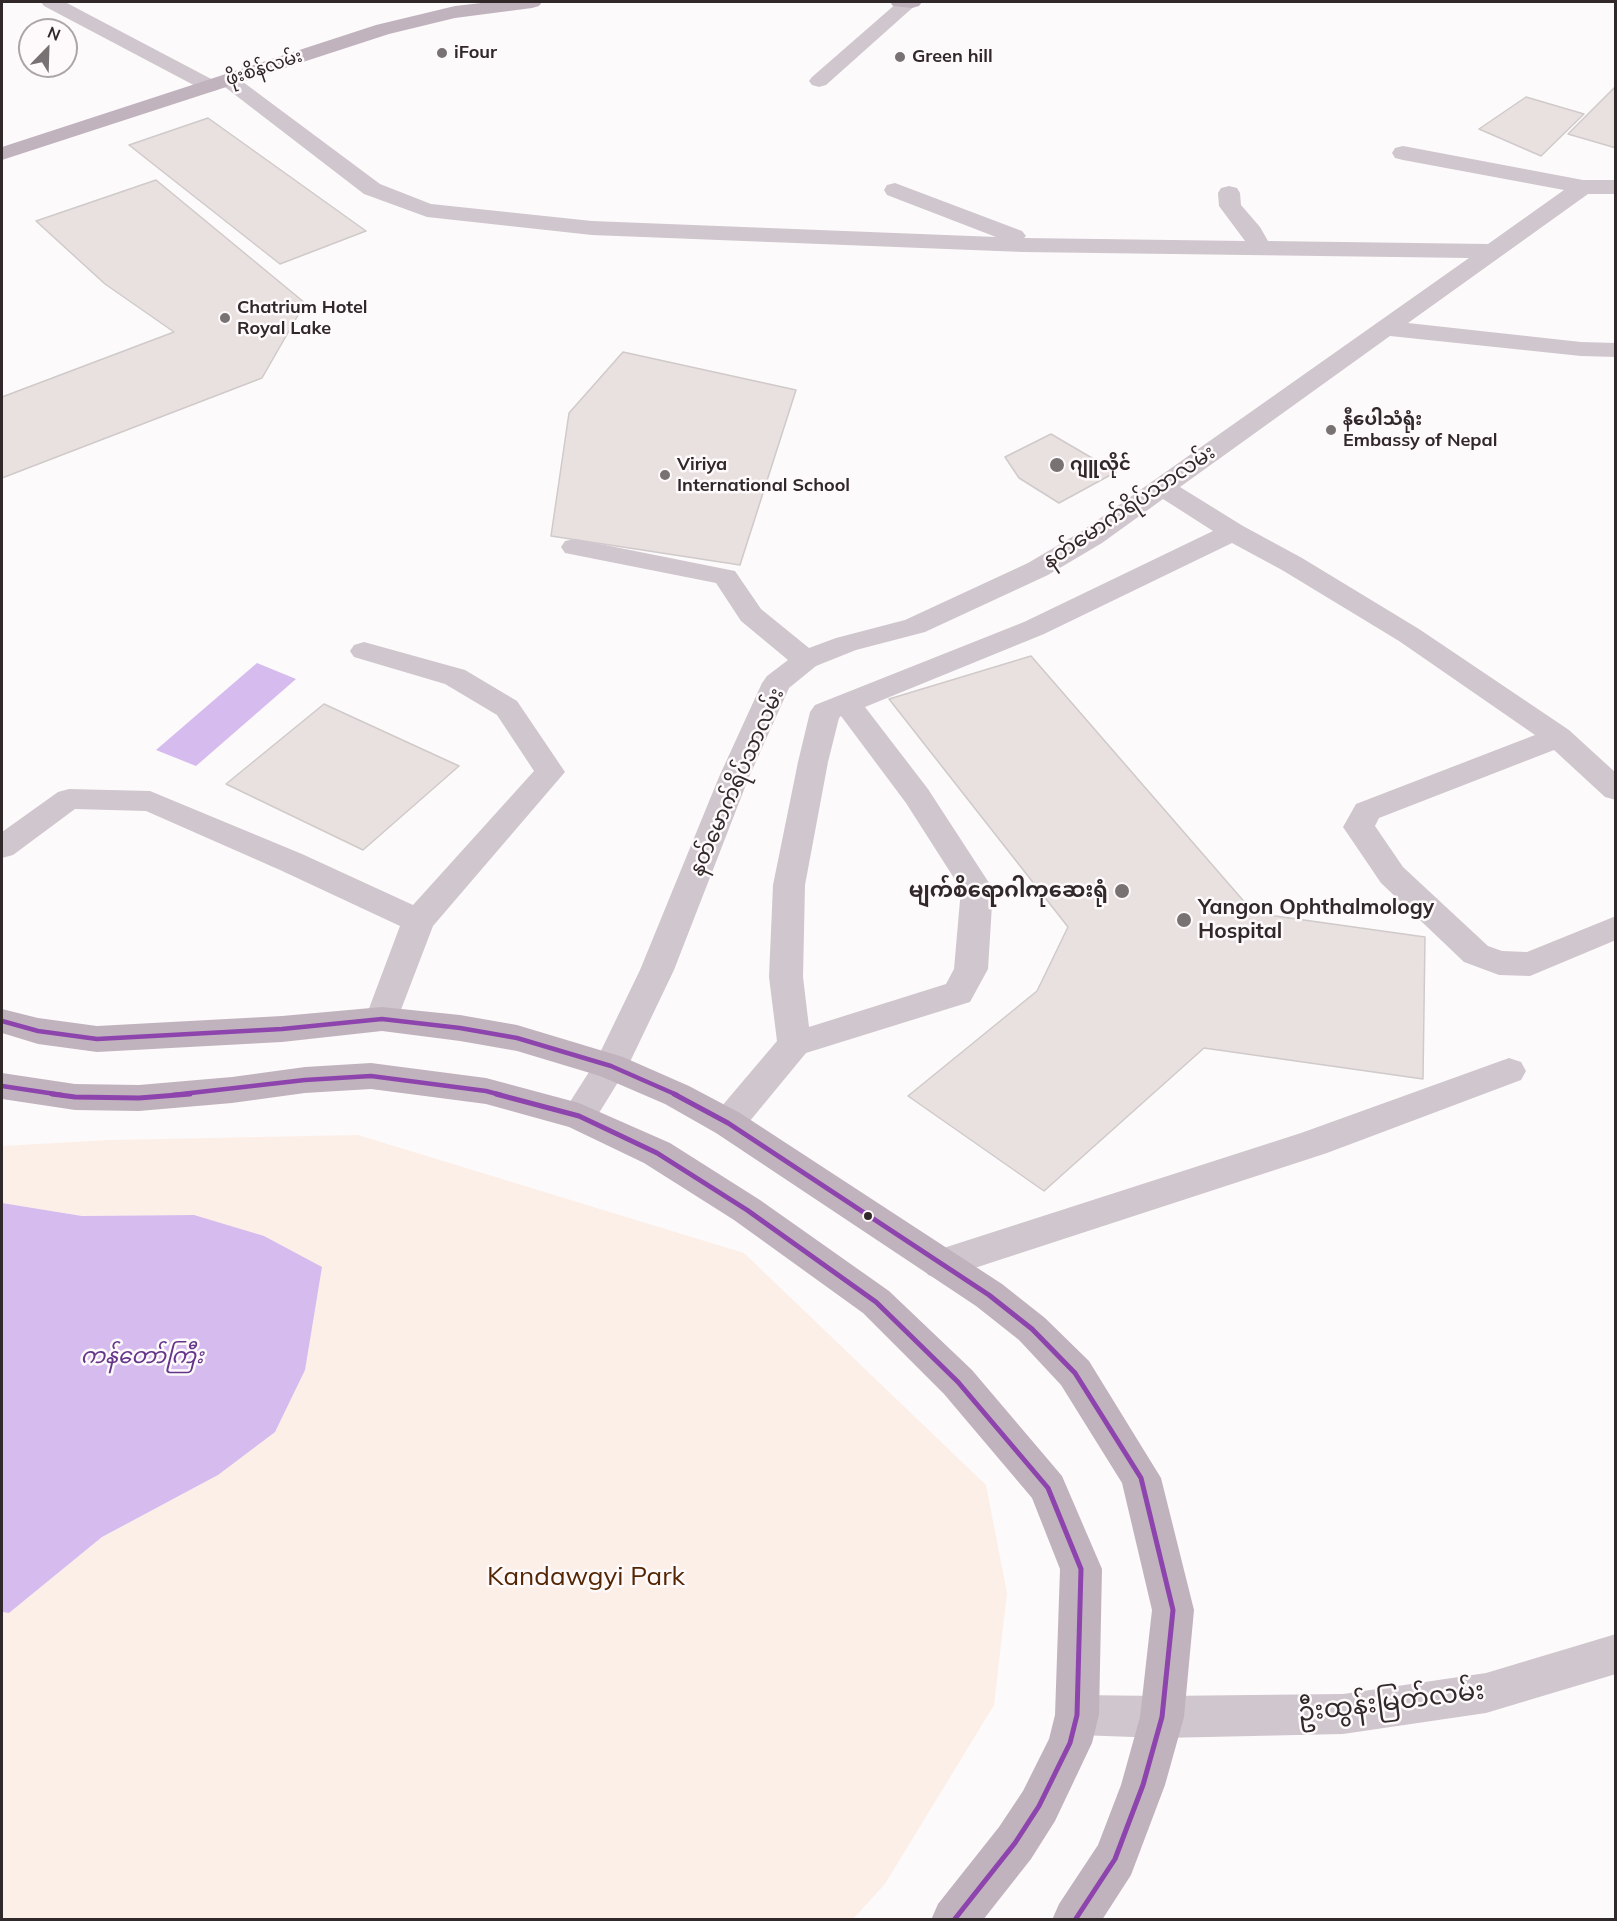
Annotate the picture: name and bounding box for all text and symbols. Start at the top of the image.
north arrow [18,18,78,78]
text: N [45,22,64,45]
place label: iFour [454,42,497,64]
street label: ဖိုးစိန်လမ်း [223,45,305,91]
marker: iFour [435,46,449,60]
place label: Green hill [912,46,993,68]
marker: Green hill [893,50,907,64]
place label: Chatrium Hotel Royal Lake [237,297,368,340]
marker: Chatrium Hotel Royal Lake [218,311,232,325]
place label: နီပေါသံရုံး Embassy of Nepal [1343,409,1497,452]
marker: နီပေါသံရုံး Embassy of Nepal [1324,423,1338,437]
street label: နတ်မောက်ရိပ်သာလမ်း [1038,440,1220,574]
place label: Viriya International School [677,454,850,496]
place label: ဂျူလိုင် [1070,454,1131,476]
marker: ဂျူလိုင် [1048,456,1066,474]
marker: Viriya International School [658,468,672,482]
street label: နတ်မောက်ရိပ်သာလမ်း [684,684,790,880]
place label: မျက်စိရောဂါကုဆေးရုံ [909,878,1108,904]
marker: မျက်စိရောဂါကုဆေးရုံ [1113,882,1131,900]
place label: Yangon Ophthalmology Hospital [1198,895,1434,945]
marker: Yangon Ophthalmology Hospital [1175,911,1193,929]
unlabelled marker [862,1210,874,1222]
water label: ကန်တော်ကြီး [81,1343,203,1369]
park label: Kandawgyi Park [487,1561,685,1593]
street label: ဦးထွန်းမြတ်လမ်း [1296,1675,1486,1729]

